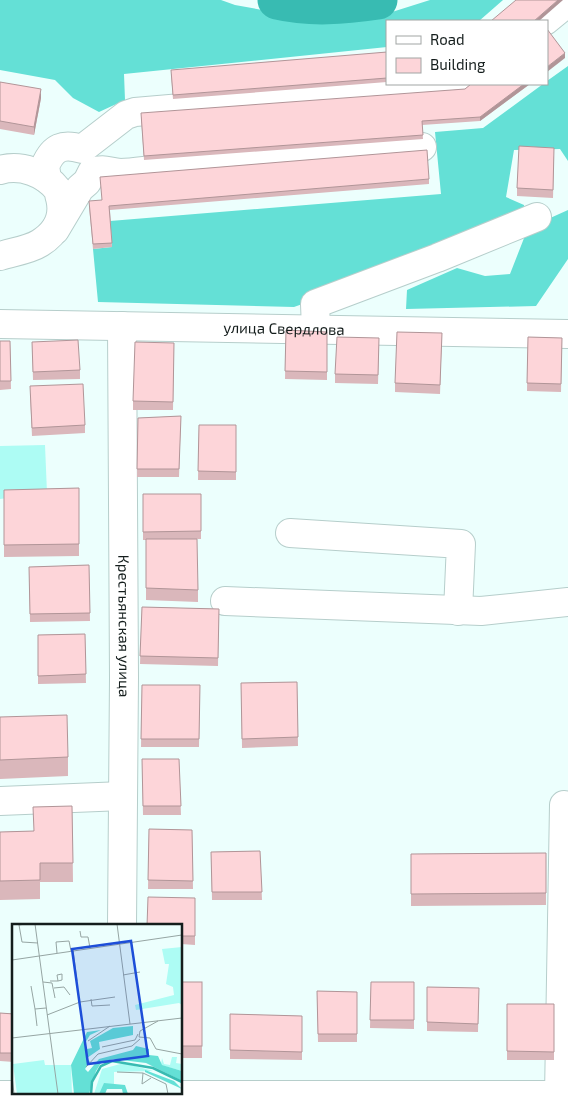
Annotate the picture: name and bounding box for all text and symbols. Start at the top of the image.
legend [386,20,548,85]
text: Road [430,30,465,48]
text: Building [430,55,486,73]
street label: улица Свердлова [223,318,345,338]
street label: Крестьянская улица [115,555,134,697]
inset map [12,924,182,1094]

